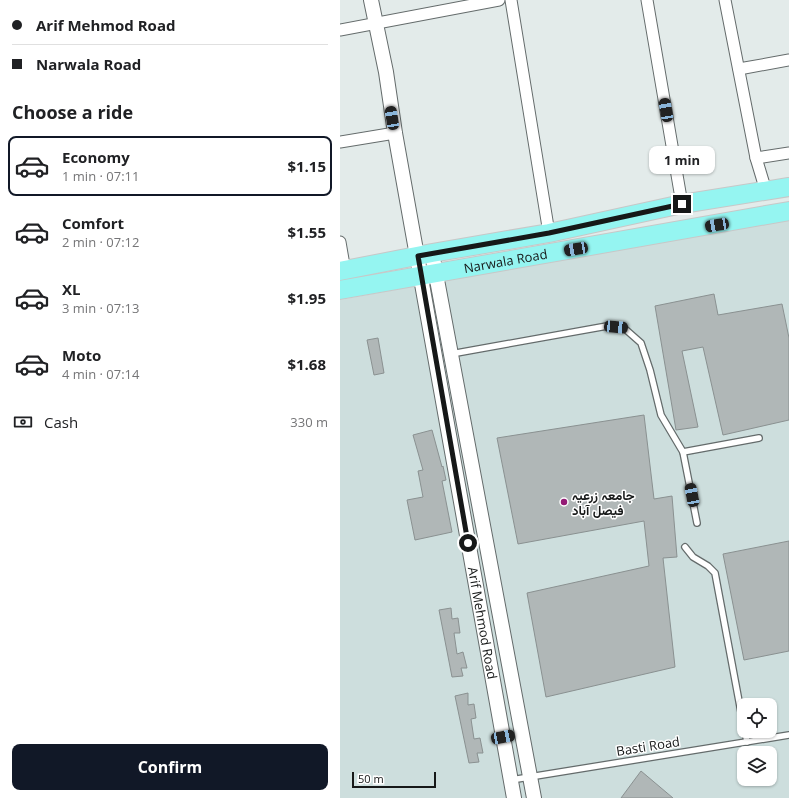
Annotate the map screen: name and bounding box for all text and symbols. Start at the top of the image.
text: Arif Mehmod Road [36,15,175,35]
text: Narwala Road [36,54,141,74]
car [658,97,674,123]
text: Choose a ride [12,100,133,124]
car [384,105,400,131]
callout: 1 min [649,146,715,174]
text: Economy [62,147,130,167]
icon: car [14,148,50,184]
text: 1 min [664,151,700,169]
text: $1.15 [287,156,326,176]
text: 1 min · 07:11 [62,167,139,185]
route end [673,195,691,213]
text: Comfort [62,213,124,233]
icon: car [14,214,50,250]
car [704,217,730,233]
text: $1.55 [287,222,326,242]
text: 2 min · 07:12 [62,233,139,251]
car [563,241,589,257]
street label: Narwala Road [462,245,549,277]
text: XL [62,279,80,299]
icon: car [14,280,50,316]
text: $1.95 [287,288,326,308]
text: 3 min · 07:13 [62,299,139,317]
car [604,320,628,334]
text: Moto [62,345,101,365]
icon: car [14,346,50,382]
text: $1.68 [287,354,326,374]
text: 4 min · 07:14 [62,365,139,383]
icon: cash [12,411,34,433]
text: Cash [44,412,78,432]
text: 330 m [290,413,328,431]
car [684,482,700,508]
place label: جامعہ زرعیہ فیصل آباد [572,486,635,519]
marker: جامعہ زرعیہ فیصل آباد [559,497,569,507]
route start [459,534,477,552]
street label: Arif Mehmod Road [464,565,502,681]
map controls [737,698,777,786]
button: locate [737,698,777,738]
car [490,729,516,745]
street label: Basti Road [615,732,681,760]
button: Confirm [12,744,328,790]
button: layers [737,746,777,786]
scale bar [352,770,436,789]
text: 50 m [358,771,384,786]

